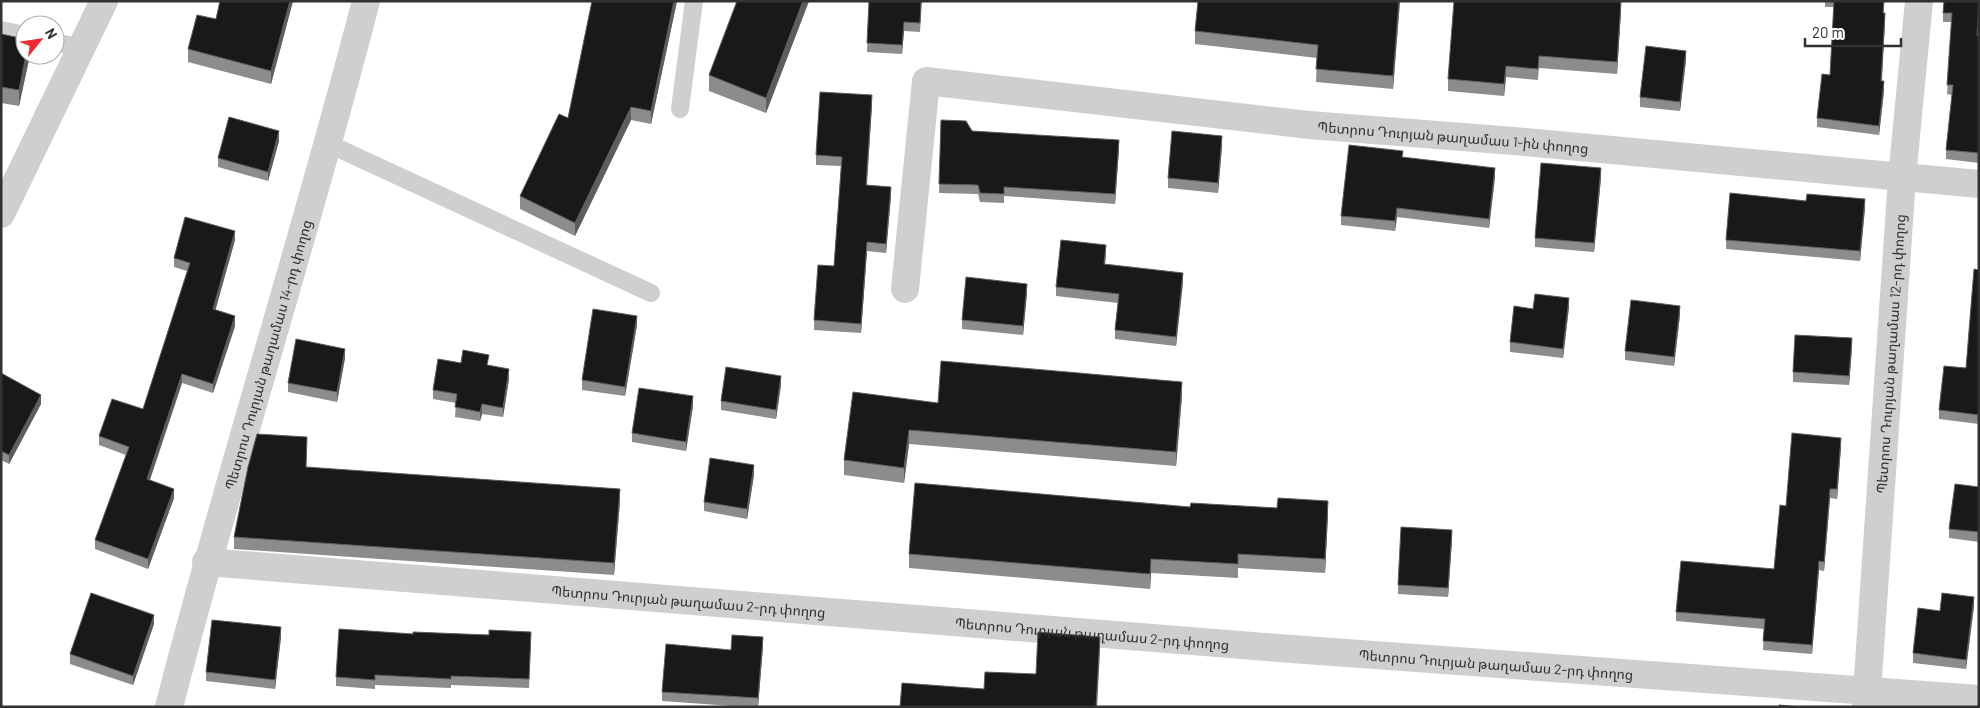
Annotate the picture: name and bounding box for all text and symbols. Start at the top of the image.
north arrow [15,15,65,65]
scale bar [1805,15,1901,47]
text: 20 m [1812,23,1844,41]
text: N [42,25,61,42]
street label: Պետրոս Դուրյան թաղամաս 1-ին փողոց [1317,117,1589,156]
street label: Պետրոս Դուրյան թաղամաս 12-րդ փողոց [1872,213,1908,494]
street label: Պետրոս Դուրյան թաղամաս 14-րդ փողոց [220,217,314,492]
street label: Պետրոս Դուրյան թաղամաս 2-րդ փողոց [551,581,826,620]
street label: Պետրոս Դուրյան թաղամաս 2-րդ փողոց [954,614,1230,653]
street label: Պետրոս Դուրյան թաղամաս 2-րդ փողոց [1358,645,1634,682]

